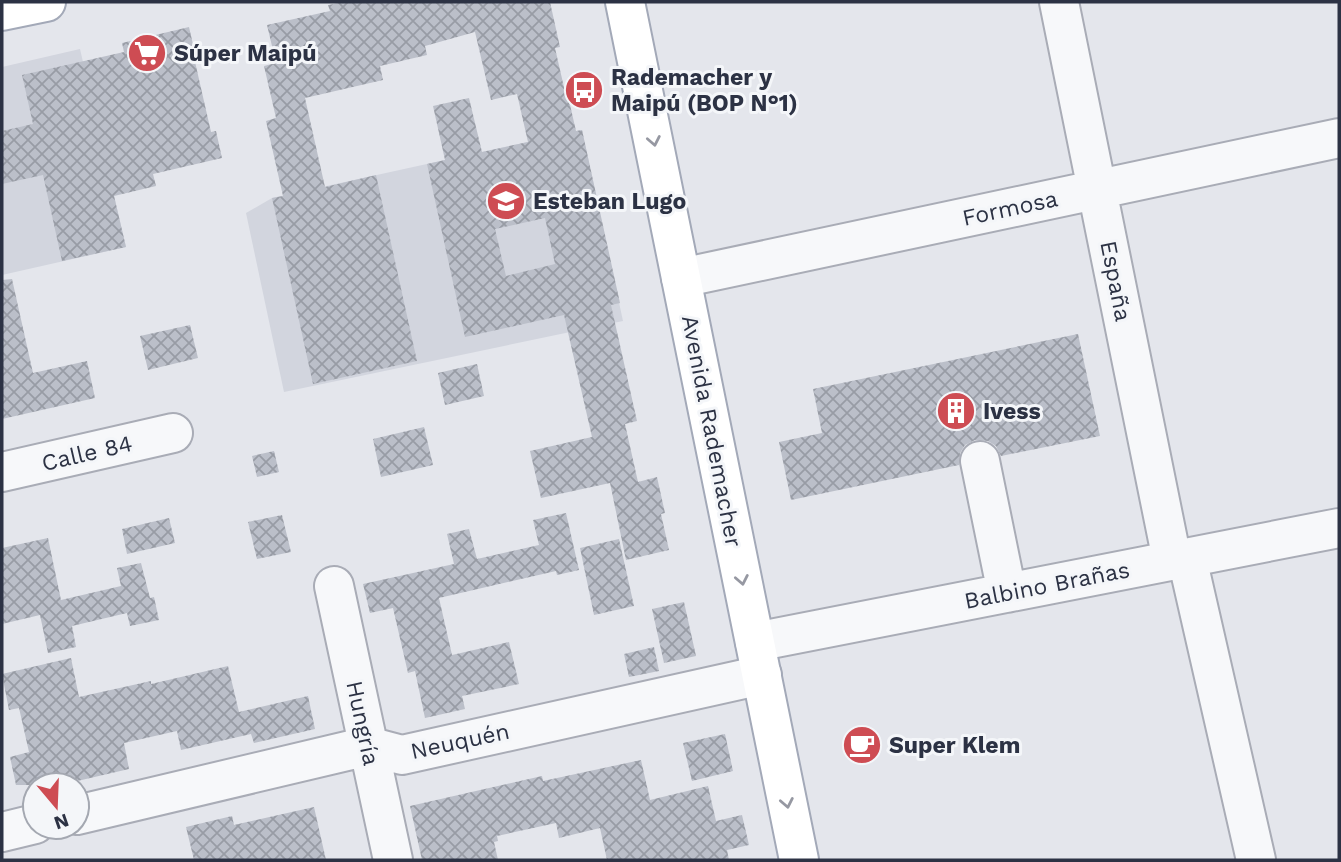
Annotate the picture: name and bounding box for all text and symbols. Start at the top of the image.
supermarket icon: Súper Maipú [126,32,168,74]
place label: Súper Maipú [174,40,316,67]
place label: Rademacher y Maipú (BOP N°1) [611,64,798,117]
bus stop icon: Rademacher y Maipú (BOP N°1) [563,69,605,111]
one-way arrow [645,135,660,147]
school or university icon: Esteban Lugo [485,180,527,222]
street label: Formosa [960,185,1060,232]
place label: Esteban Lugo [533,188,686,215]
street label: España [1094,239,1137,324]
street label: Avenida Rademacher [676,313,747,549]
building icon: Ivess [935,390,977,432]
place label: Ivess [983,398,1041,425]
street label: Calle 84 [39,430,135,477]
street label: Balbino Brañas [962,556,1132,615]
one-way arrow [734,574,749,586]
street label: Hungría [340,678,385,768]
street label: Neuquén [408,718,512,765]
cafe icon: Super Klem [841,724,883,766]
place label: Super Klem [889,732,1020,759]
north arrow [21,771,91,841]
one-way arrow [779,797,794,809]
text: N [51,808,72,835]

